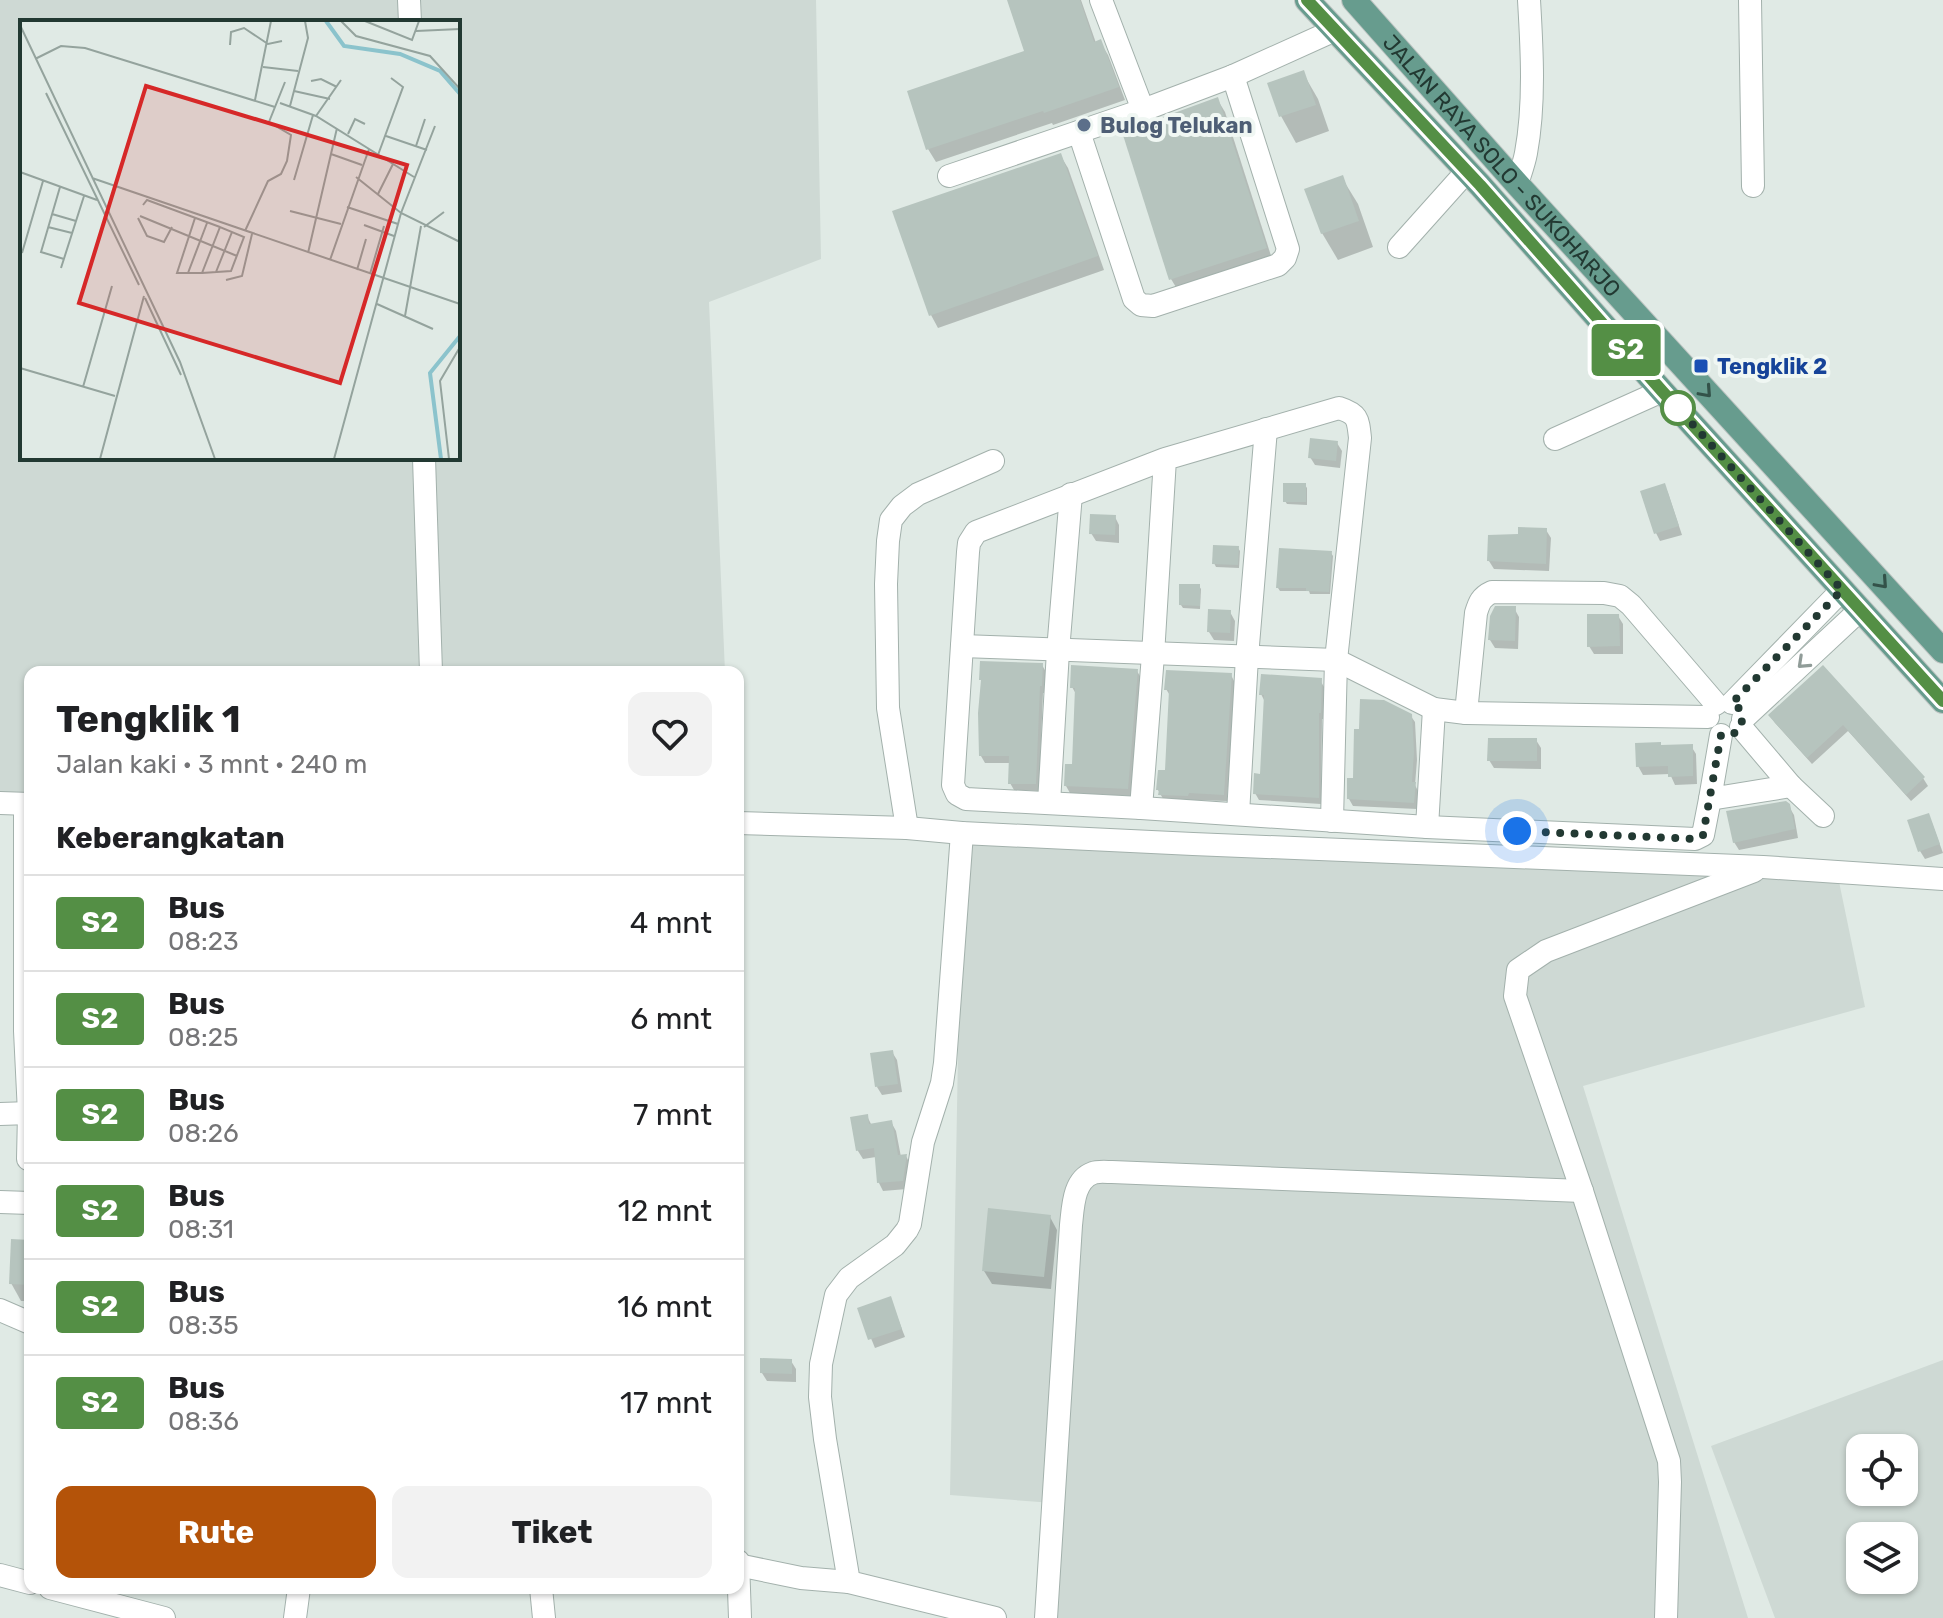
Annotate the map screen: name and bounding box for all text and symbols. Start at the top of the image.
inset map [20,20,460,460]
street label: JALAN RAYA SOLO - SUKOHARJO [1377,29,1627,302]
place label: Bulog Telukan [1100,112,1253,139]
marker: Bulog Telukan [1075,116,1093,134]
line badge: S2 [1590,324,1662,376]
text: S2 [1608,333,1644,366]
place label: Tengklik 2 [1717,353,1827,380]
marker: Tengklik 2 [1692,357,1710,375]
one-way arrow [1697,382,1711,397]
unlabelled marker [1661,391,1695,425]
one-way arrow [1872,574,1886,589]
one-way arrow [1798,653,1812,668]
button: heart [628,692,712,776]
text: Tengklik 1 [56,696,241,742]
text: Jalan kaki · 3 mnt · 240 m [56,749,367,780]
your location [1497,811,1537,851]
text: Keberangkatan [56,820,285,856]
text: Bus [168,890,225,926]
text: 4 mnt [630,905,712,941]
text: S2 [82,906,118,939]
text: 08:23 [168,926,239,957]
text: Bus [168,986,225,1022]
text: 6 mnt [630,1001,712,1037]
text: S2 [82,1002,118,1035]
text: 08:25 [168,1022,238,1053]
text: Bus [168,1082,225,1118]
text: 7 mnt [633,1097,712,1133]
text: S2 [82,1098,118,1131]
text: 08:26 [168,1118,239,1149]
text: Bus [168,1178,225,1214]
text: 12 mnt [618,1193,712,1229]
text: S2 [82,1194,118,1227]
text: 08:31 [168,1214,234,1245]
text: Bus [168,1274,225,1310]
text: 16 mnt [617,1289,712,1325]
text: S2 [82,1290,118,1323]
text: 08:35 [168,1310,239,1341]
text: Bus [168,1370,225,1406]
text: 17 mnt [620,1385,712,1421]
text: S2 [82,1386,118,1419]
text: 08:36 [168,1406,239,1437]
map controls [1846,1434,1918,1594]
button: locate [1846,1434,1918,1506]
button: Rute [56,1486,376,1578]
button: Tiket [392,1486,712,1578]
button: layers [1846,1522,1918,1594]

